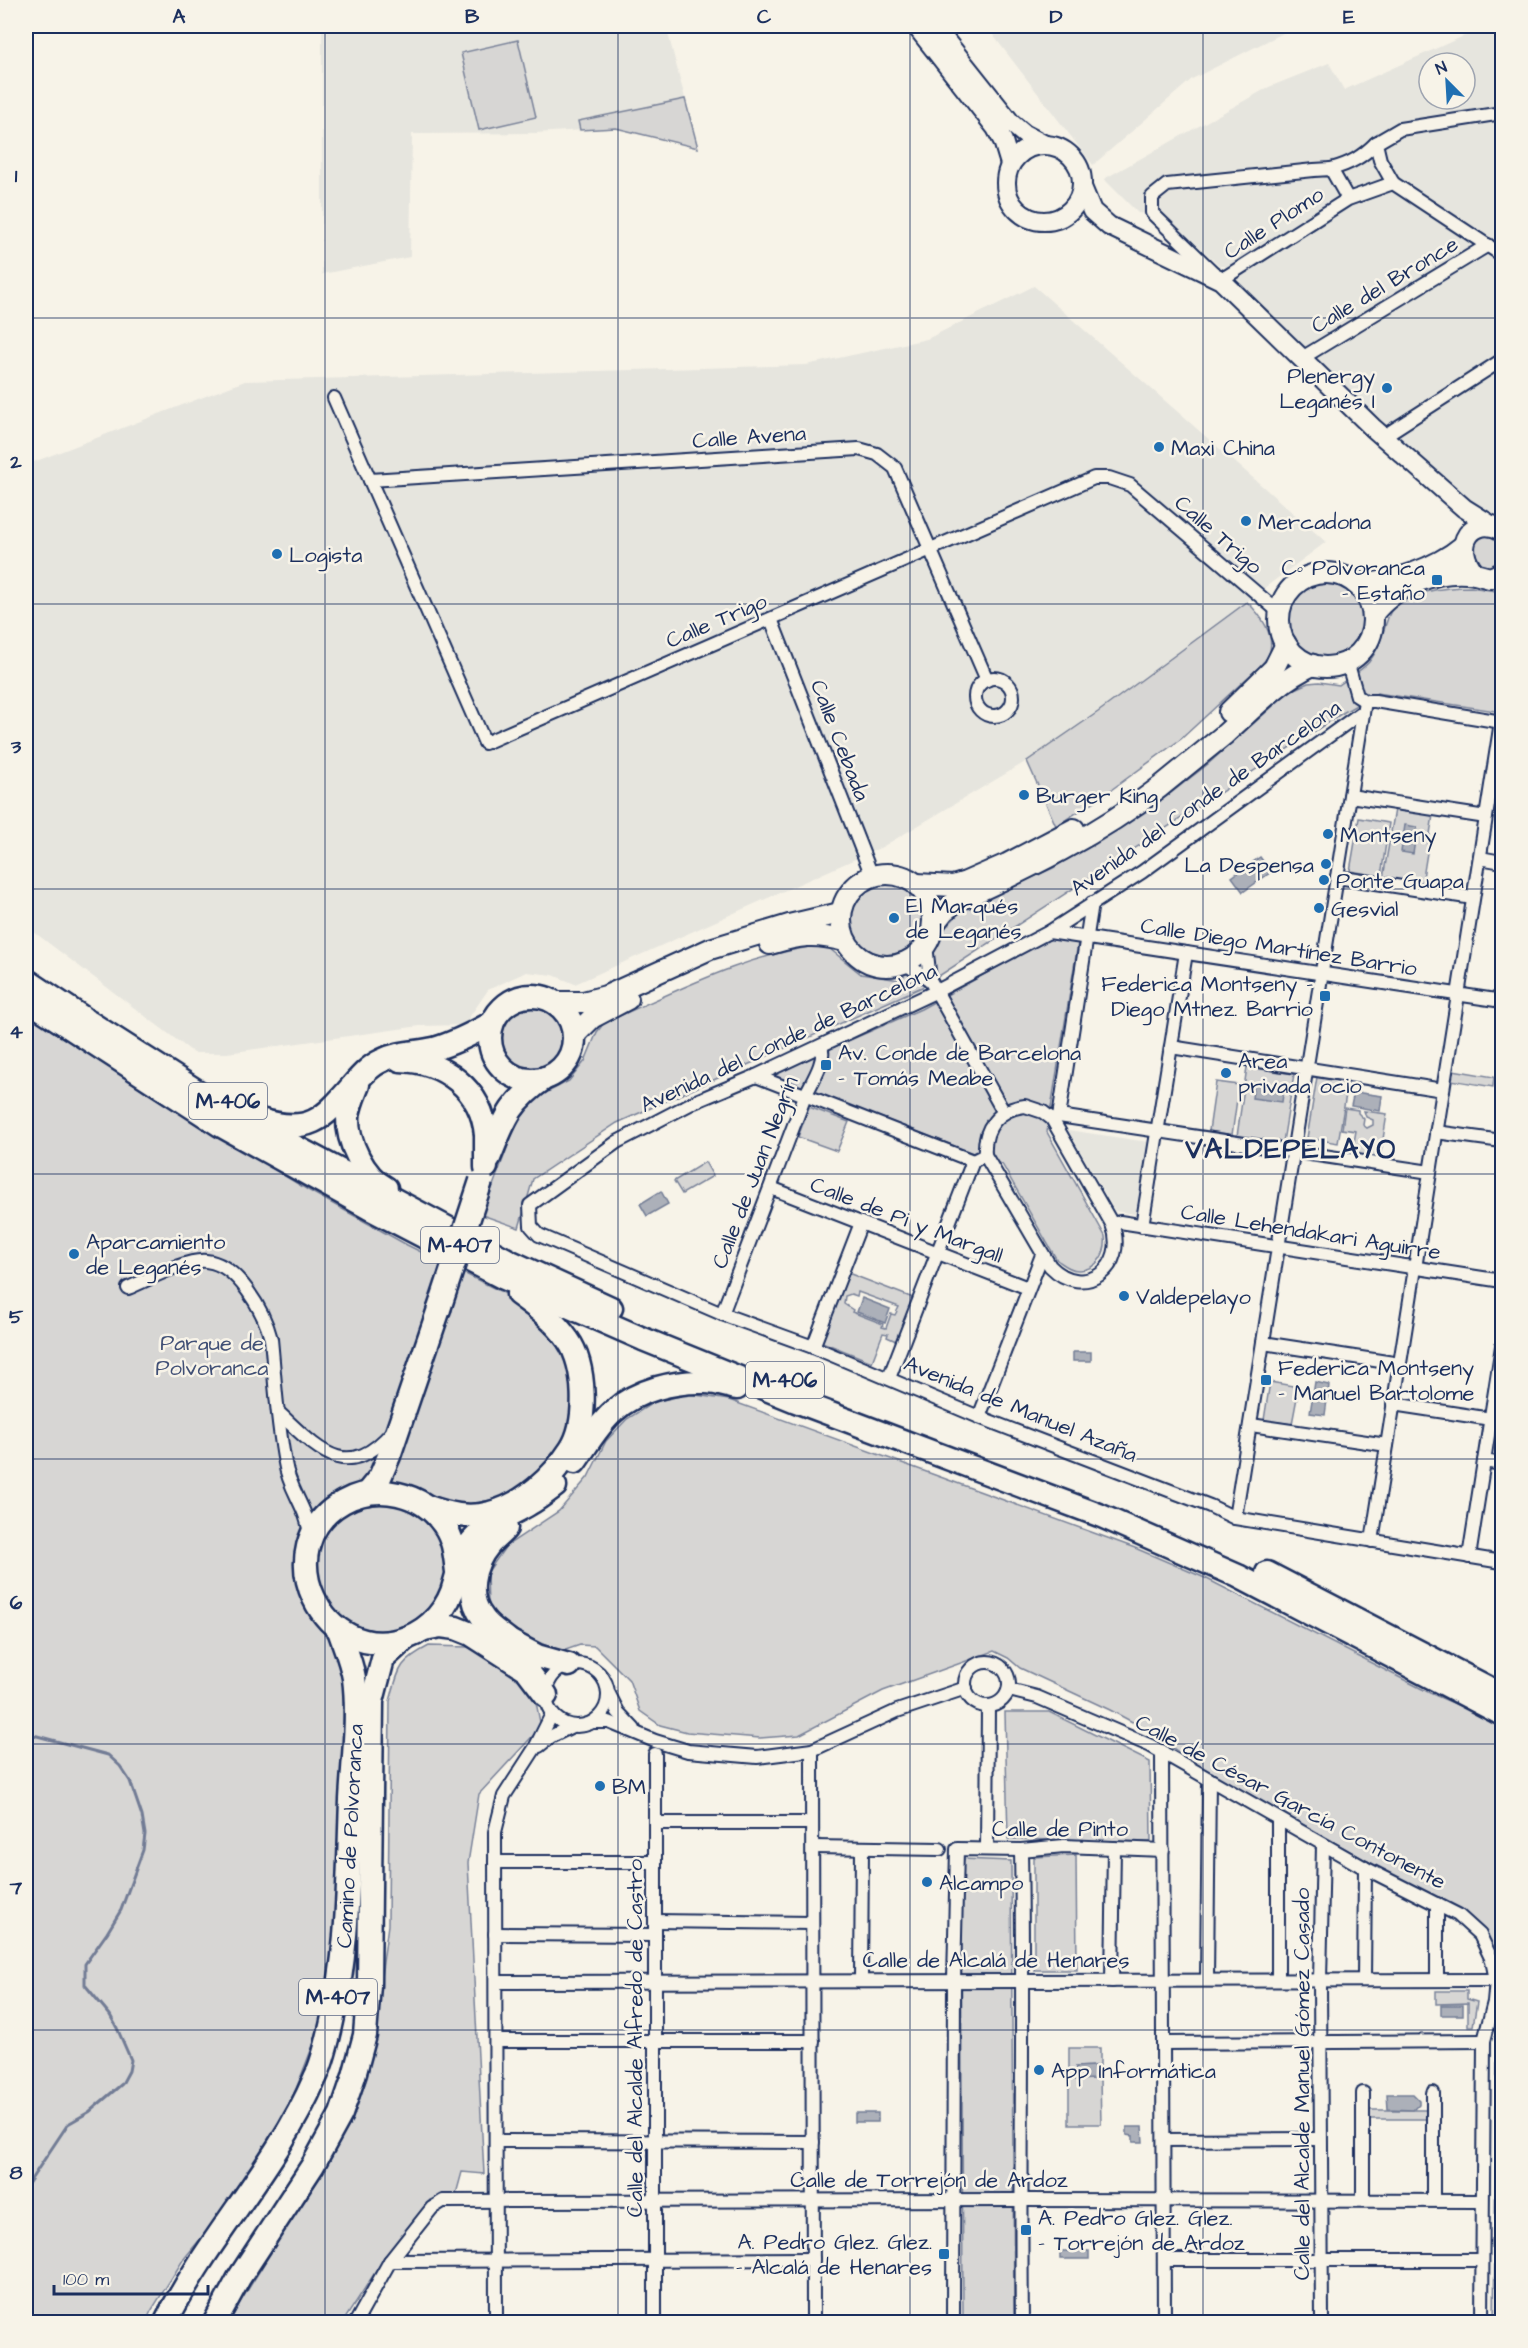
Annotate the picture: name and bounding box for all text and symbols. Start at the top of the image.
text: A [173,3,186,31]
text: B [465,3,480,31]
text: C [757,3,772,31]
text: D [1050,3,1063,31]
text: E [1343,3,1355,31]
north arrow [1417,51,1477,111]
text: N [1432,56,1450,80]
text: 1 [15,162,18,190]
street label: Calle Plomo [1218,179,1330,267]
street label: Calle del Bronce [1305,229,1464,342]
place label: Plenergy Leganés I [1279,361,1375,418]
marker: Plenergy Leganés I [1380,381,1394,395]
street label: Calle Avena [691,418,807,457]
place label: Maxi China [1171,433,1275,464]
marker: Maxi China [1152,440,1166,454]
text: 2 [9,448,22,476]
street label: Calle Trigo [1167,488,1269,583]
place label: Mercadona [1258,507,1371,538]
marker: Mercadona [1239,514,1253,528]
place label: Logista [289,540,362,572]
marker: Logista [270,547,284,561]
place label: Cº Polvoranca - Estaño [1282,553,1426,609]
marker: Cº Polvoranca - Estaño [1430,573,1444,587]
street label: Calle Trigo [661,586,773,658]
street label: Calle Cebada [802,675,877,806]
street label: Avenida del Conde de Barcelona [1064,693,1348,904]
text: 3 [10,733,22,761]
place label: Burger King [1036,781,1158,813]
marker: Burger King [1017,788,1031,802]
place label: Montseny [1340,820,1437,852]
marker: Montseny [1321,827,1335,841]
place label: La Despensa [1184,850,1314,881]
marker: La Despensa [1319,857,1333,871]
place label: Ponte Guapa [1336,866,1464,897]
marker: Ponte Guapa [1317,873,1331,887]
place label: El Marqués de Leganés [906,891,1022,948]
place label: Gesvial [1331,894,1399,925]
marker: Gesvial [1312,901,1326,915]
street label: Calle Diego Martínez Barrio [1138,910,1420,986]
marker: El Marqués de Leganés [887,911,901,925]
street label: Avenida del Conde de Barcelona [635,956,942,1121]
place label: Federica Montseny - Diego Mtnez. Barrio [1101,969,1314,1026]
marker: Federica Montseny - Diego Mtnez. Barrio [1318,989,1332,1003]
text: 4 [9,1018,23,1046]
place label: Av. Conde de Barcelona - Tomás Meabe [838,1038,1081,1094]
place label: Area privada ocio [1238,1046,1362,1102]
marker: Av. Conde de Barcelona - Tomás Meabe [819,1058,833,1072]
marker: Area privada ocio [1219,1066,1233,1080]
street label: Calle de Juan Negrín [704,1072,807,1274]
road number: M-406 [189,1083,267,1119]
district label: VALDEPELAYO [1184,1130,1397,1169]
street label: Calle de Pi y Margall [805,1169,1007,1272]
street label: Calle Lehendakari Aguirre [1178,1197,1443,1269]
place label: Aparcamiento de Leganés [86,1227,226,1284]
road number: M-407 [421,1227,499,1263]
marker: Aparcamiento de Leganés [67,1247,81,1261]
place label: Valdepelayo [1136,1282,1252,1314]
marker: Valdepelayo [1117,1289,1131,1303]
text: 5 [9,1303,24,1331]
park label: Parque de Polvoranca [155,1328,269,1384]
street label: Avenida de Manuel Azaña [899,1348,1142,1470]
place label: Federica Montseny - Manuel Bartolome [1278,1353,1475,1409]
road number: M-406 [746,1362,824,1398]
marker: Federica Montseny - Manuel Bartolome [1259,1373,1273,1387]
text: 6 [10,1589,23,1617]
street label: Calle de César García Contonente [1129,1707,1451,1898]
street label: Camino de Polvoranca [329,1723,372,1949]
place label: BM [612,1772,646,1803]
marker: BM [593,1779,607,1793]
street label: Calle de Pinto [992,1814,1129,1845]
street label: Calle del Alcalde Alfredo de Castro [620,1858,651,2217]
place label: Alcampo [939,1868,1024,1899]
text: 7 [9,1874,23,1902]
marker: Alcampo [920,1875,934,1889]
street label: Calle del Alcalde Manuel Gómez Casado [1287,1887,1318,2280]
street label: Calle de Alcalá de Henares [862,1945,1130,1976]
road number: M-407 [299,1979,377,2015]
place label: App Informática [1051,2056,1216,2087]
marker: App Informática [1032,2063,1046,2077]
text: 8 [10,2159,23,2187]
street label: Calle de Torrejón de Ardoz [790,2165,1068,2196]
place label: A. Pedro Glez. Glez. - Torrejón de Ardoz [1038,2203,1245,2259]
marker: A. Pedro Glez. Glez. - Torrejón de Ardoz [1019,2223,1033,2237]
place label: A. Pedro Glez. Glez. - Alcalá de Henares [736,2227,932,2283]
marker: A. Pedro Glez. Glez. - Alcalá de Henares [937,2247,951,2261]
scale bar [54,2258,208,2296]
text: 100 m [63,2267,109,2292]

